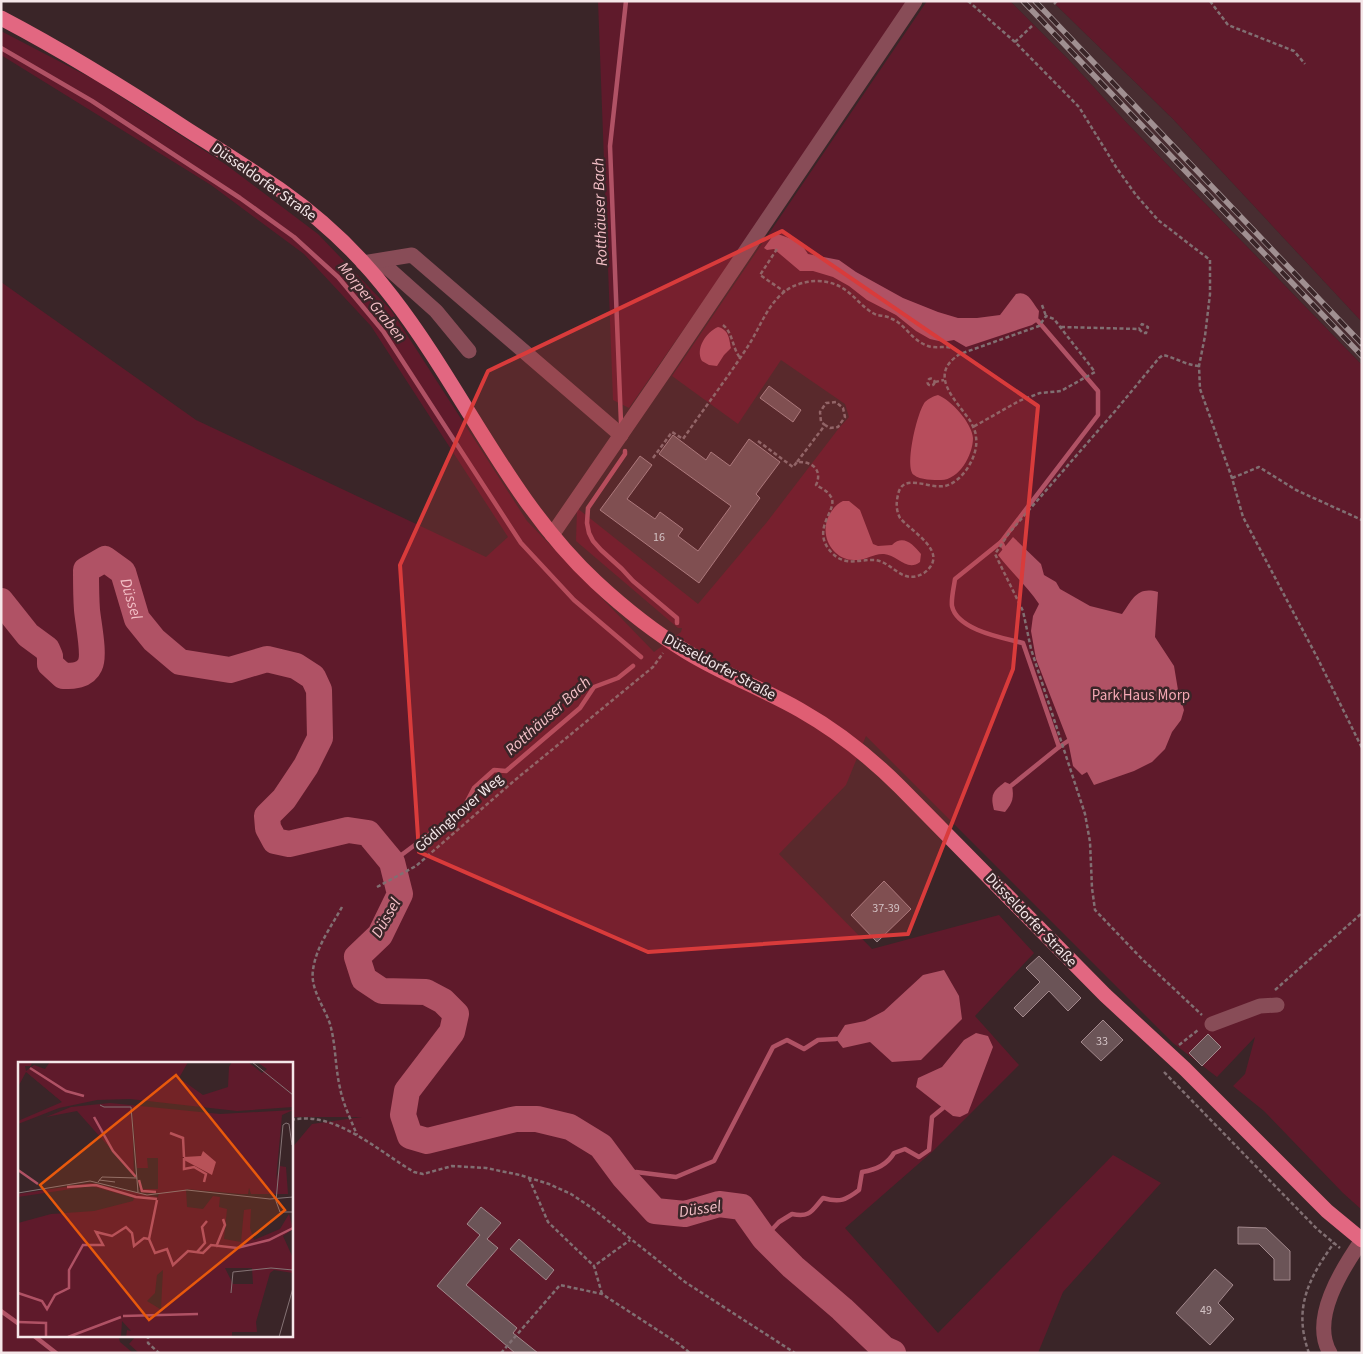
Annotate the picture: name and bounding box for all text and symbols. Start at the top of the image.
street label: Düsseldorfer Straße [207,138,321,226]
water label: Rotthäuser Bach [587,157,613,267]
water label: Morper Graben [333,257,411,347]
house number: 16 [653,529,665,546]
water label: Düssel [114,575,148,622]
street label: Düsseldorfer Straße [660,629,780,705]
water label: Rotthäuser Bach [500,672,596,760]
park label: Park Haus Morp [1092,685,1190,706]
street label: Gödinghover Weg [410,768,508,857]
street label: Düsseldorfer Straße [980,868,1082,972]
water label: Düssel [366,894,406,942]
house number: 37-39 [872,900,900,917]
house number: 33 [1096,1033,1108,1050]
inset map [18,1062,292,1336]
water label: Düssel [677,1195,723,1223]
house number: 49 [1200,1302,1212,1319]

